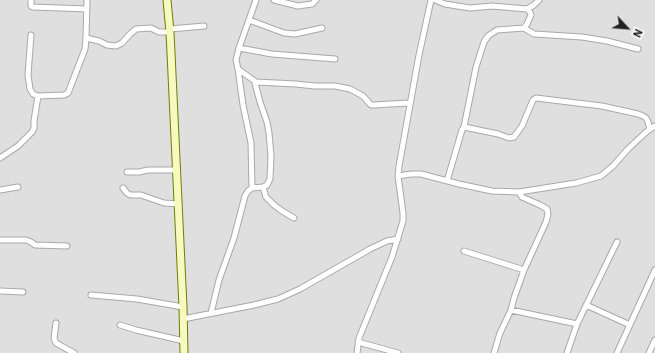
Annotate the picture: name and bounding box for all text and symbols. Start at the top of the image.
north arrow [607,8,647,48]
text: N [630,27,646,40]

